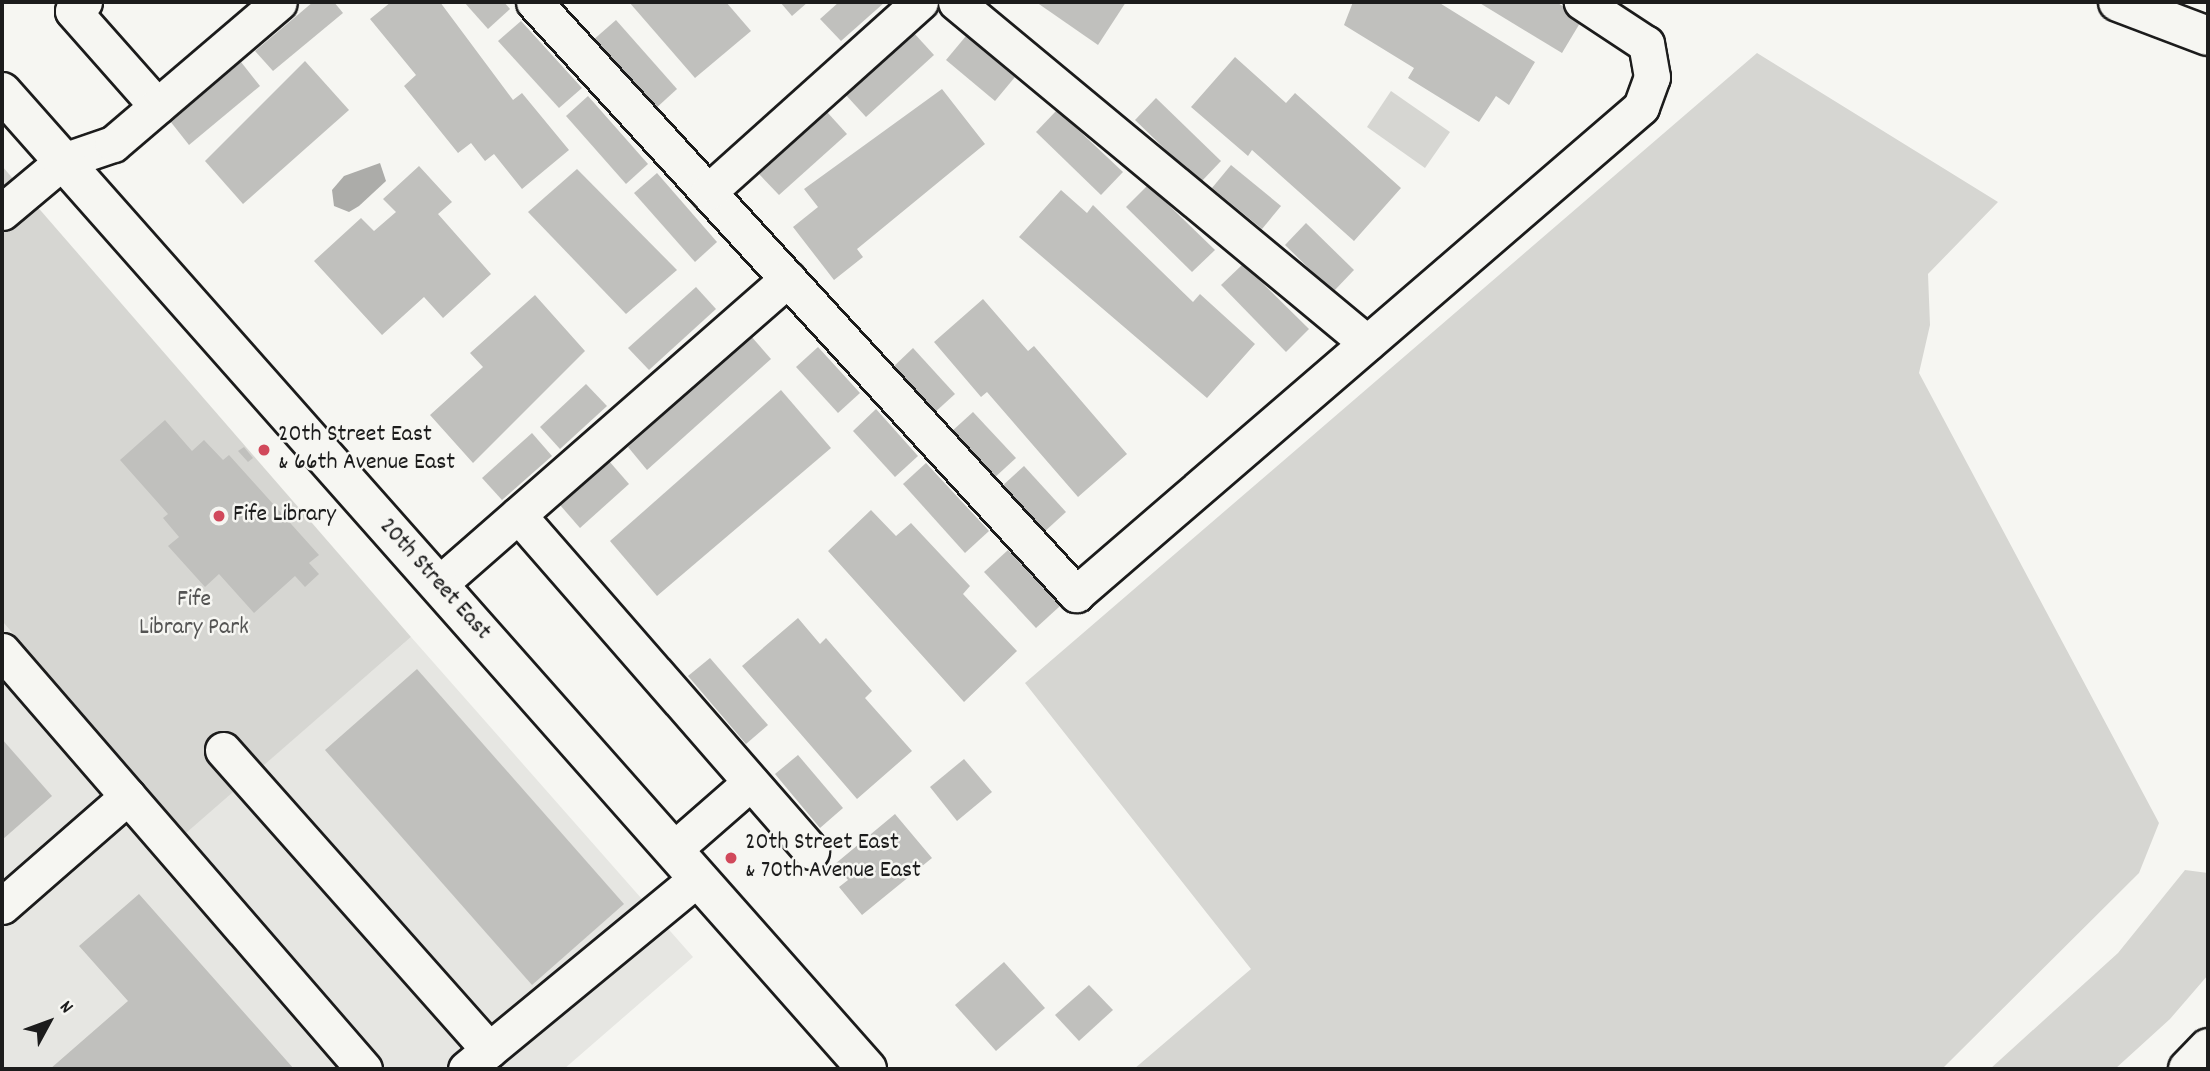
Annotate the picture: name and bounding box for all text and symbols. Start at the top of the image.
place label: 20th Street East & 66th Avenue East [278,422,455,478]
marker: 20th Street East & 66th Avenue East [256,442,272,458]
place label: Fife Library [233,502,336,530]
marker: Fife Library [211,508,227,524]
street label: 20th Street East [372,513,496,647]
park label: Fife Library Park [139,587,249,643]
place label: 20th Street East & 70th Avenue East [745,830,921,886]
marker: 20th Street East & 70th Avenue East [723,850,739,866]
north arrow [14,987,84,1057]
text: N [52,995,78,1020]

